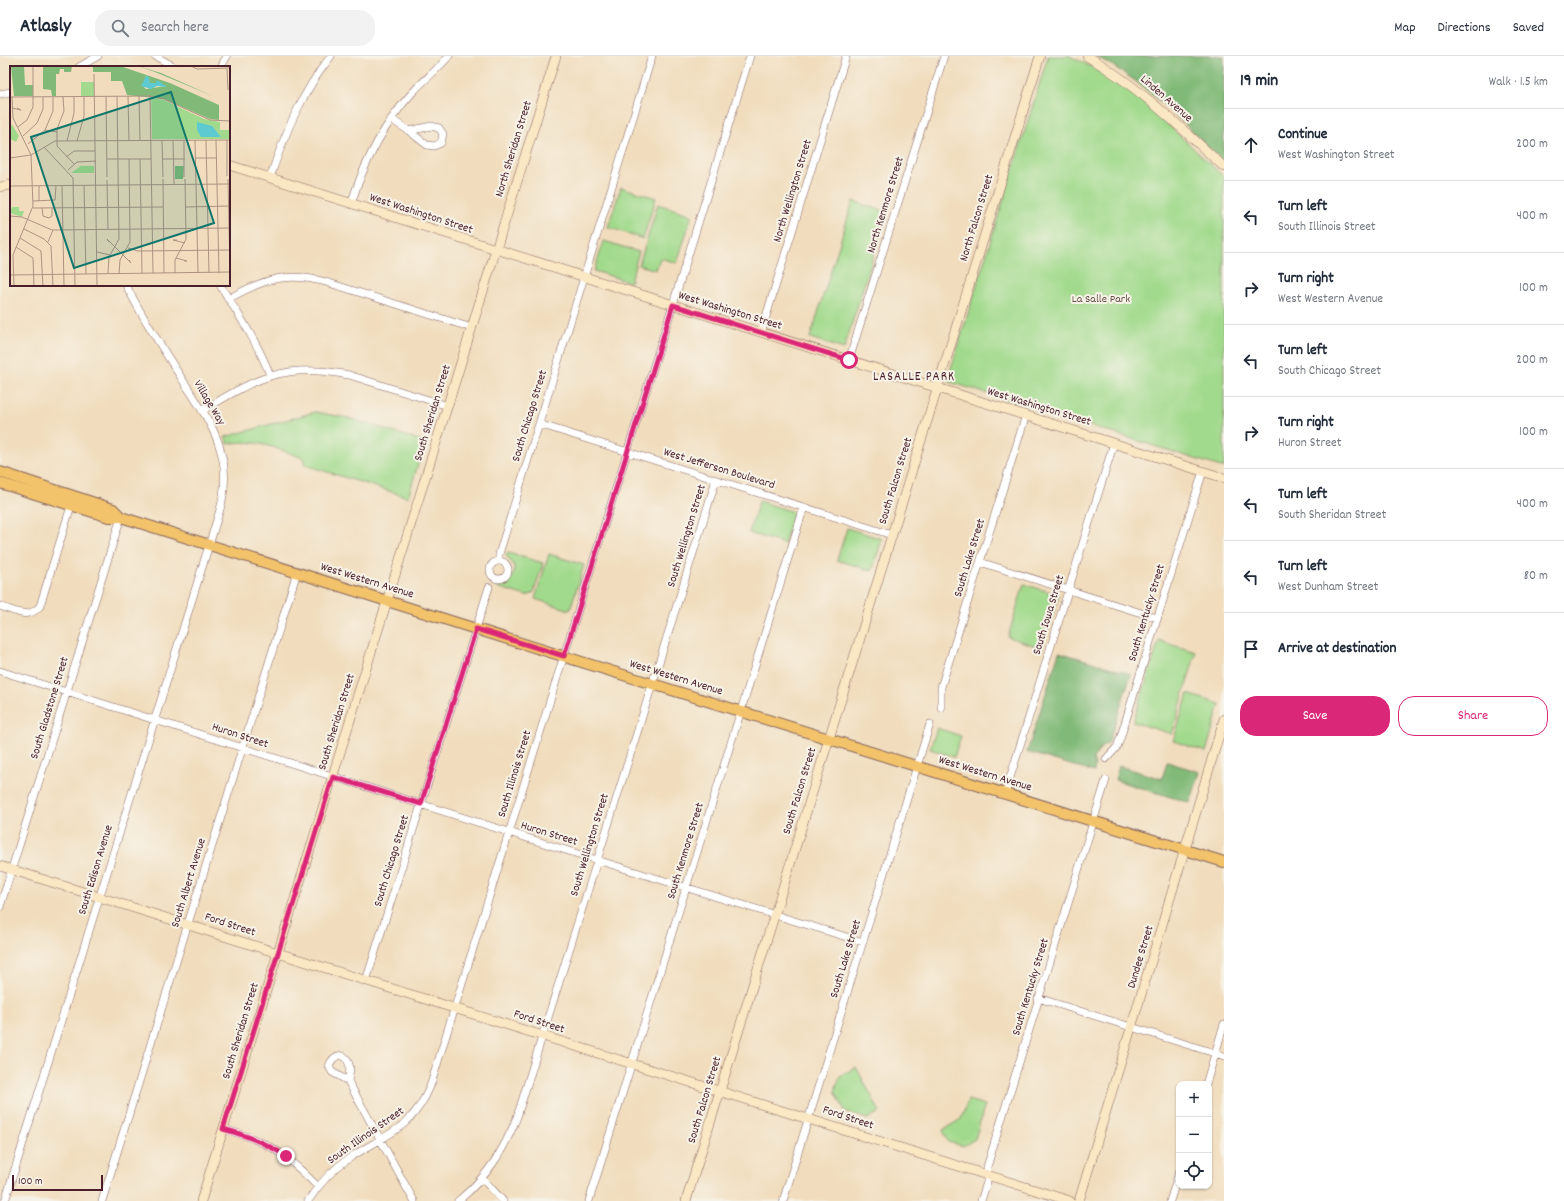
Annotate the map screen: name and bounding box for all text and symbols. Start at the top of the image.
search box [95,10,375,46]
text: Atlasly [20,14,71,41]
icon: search [109,17,131,39]
text: Search here [141,17,209,39]
text: Map [1394,18,1416,38]
text: Directions [1438,18,1491,38]
text: Saved [1513,18,1544,38]
inset map [10,66,230,286]
text: 19 min [1240,70,1278,94]
street label: Linden Avenue [1136,71,1196,127]
text: Walk · 1.5 km [1489,73,1548,92]
street label: North Sheridan Street [491,98,537,199]
text: Continue [1278,124,1327,146]
icon: ahead [1240,134,1262,156]
text: 200 m [1516,135,1548,154]
street label: North Wellington Street [769,137,817,244]
text: West Washington Street [1278,146,1395,165]
street label: North Kenmore Street [863,154,909,255]
street label: North Falcon Street [956,172,998,263]
street label: West Washington Street [367,189,475,239]
text: Turn left [1278,196,1327,218]
icon: left [1240,206,1262,228]
text: 400 m [1517,207,1548,226]
text: South Illinois Street [1278,218,1376,237]
text: Turn right [1278,268,1334,290]
icon: right [1240,278,1262,300]
text: 100 m [1519,279,1548,298]
street label: West Washington Street [676,287,785,335]
text: West Western Avenue [1278,290,1383,309]
park label: La Salle Park [1072,291,1130,308]
text: Turn left [1278,340,1327,362]
icon: left [1240,350,1262,372]
route start [840,351,858,369]
text: 200 m [1516,351,1548,370]
street label: South Sheridan Street [410,362,456,463]
text: South Chicago Street [1278,362,1381,381]
street label: South Chicago Street [508,368,552,464]
district label: LASALLE PARK [873,368,955,387]
street label: Village Way [189,377,230,430]
street label: West Washington Street [985,383,1094,431]
text: Turn right [1278,412,1334,434]
icon: right [1240,422,1262,444]
text: 100 m [1519,423,1548,442]
text: Huron Street [1278,434,1341,453]
street label: South Falcon Street [875,435,917,526]
street label: West Jefferson Boulevard [661,444,777,494]
street label: South Wellington Street [663,482,711,589]
text: Turn left [1278,484,1327,506]
icon: left [1240,494,1262,516]
text: 400 m [1517,495,1548,514]
text: South Sheridan Street [1278,506,1386,525]
street label: South Lake Street [950,516,990,599]
text: Turn left [1278,556,1327,578]
street label: West Western Avenue [318,559,416,603]
street label: South Kentucky Street [1124,562,1170,664]
icon: left [1240,566,1262,588]
text: 80 m [1524,567,1548,586]
street label: South Iowa Street [1029,572,1069,657]
text: West Dunham Street [1278,578,1378,597]
icon: arrive [1240,638,1262,660]
text: Arrive at destination [1278,638,1396,660]
street label: South Gladstone Street [26,654,74,761]
street label: West Western Avenue [627,656,725,700]
street label: South Sheridan Street [314,671,360,772]
button: Save [1240,696,1390,736]
button: Share [1398,696,1548,736]
street label: Huron Street [210,719,271,753]
street label: South Illinois Street [494,728,536,820]
street label: South Falcon Street [779,745,821,836]
street label: West Western Avenue [936,752,1034,796]
street label: South Wellington Street [566,791,614,898]
street label: South Kenmore Street [663,800,709,901]
street label: South Chicago Street [370,813,414,909]
street label: Huron Street [519,817,580,851]
street label: South Edison Avenue [74,823,118,917]
street label: South Albert Avenue [167,836,211,930]
street label: Ford Street [202,909,258,941]
street label: South Lake Street [826,917,866,1000]
street label: Dundee Street [1123,923,1159,991]
street label: South Kentucky Street [1008,936,1054,1038]
street label: South Sheridan Street [218,980,264,1081]
street label: Ford Street [511,1006,567,1038]
street label: South Falcon Street [684,1054,726,1145]
map controls [1176,1081,1212,1189]
button: + [1176,1081,1212,1117]
street label: Ford Street [820,1102,876,1134]
street label: South Illinois Street [324,1103,408,1169]
button: − [1176,1117,1212,1153]
route end [277,1147,295,1165]
button: locate [1176,1153,1212,1189]
scale bar [12,1173,103,1192]
text: 100 m [18,1174,42,1190]

